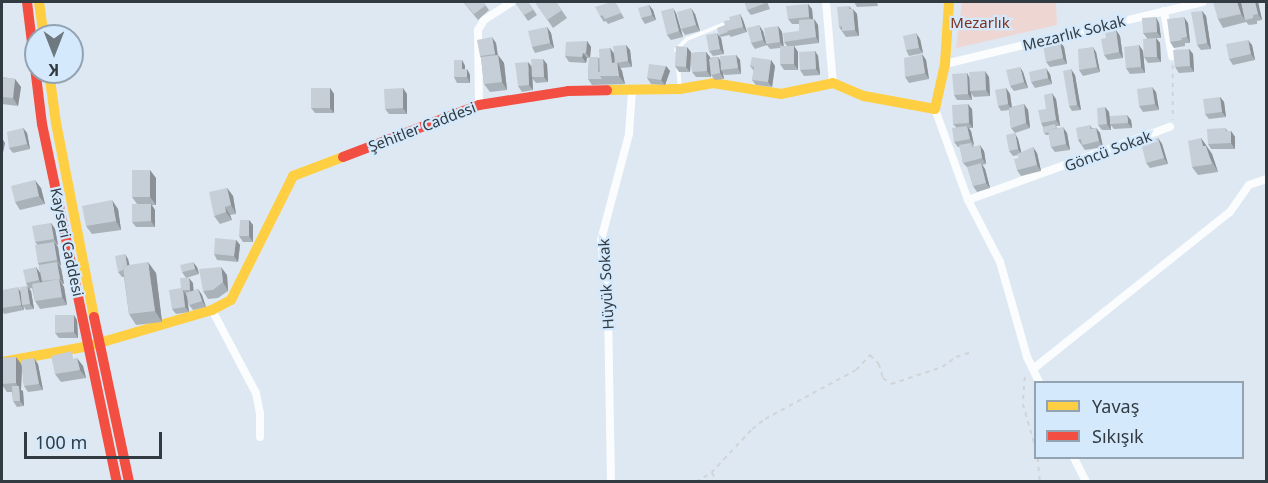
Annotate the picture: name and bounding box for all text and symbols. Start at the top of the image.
street label: Mezarlık Sokak [1021,12,1127,54]
park label: Mezarlık [950,14,1010,32]
north arrow [24,24,84,84]
text: K [49,59,59,81]
street label: Şehitler Caddesi [366,98,478,156]
street label: Göncü Sokak [1062,127,1154,175]
street label: Kayseri Caddesi [47,186,87,298]
street label: Hüyük Sokak [595,238,617,330]
legend [1034,381,1244,459]
text: Yavaş [1092,394,1139,418]
scale bar [27,420,165,458]
text: Sıkışık [1092,424,1144,448]
text: 100 m [35,430,87,454]

